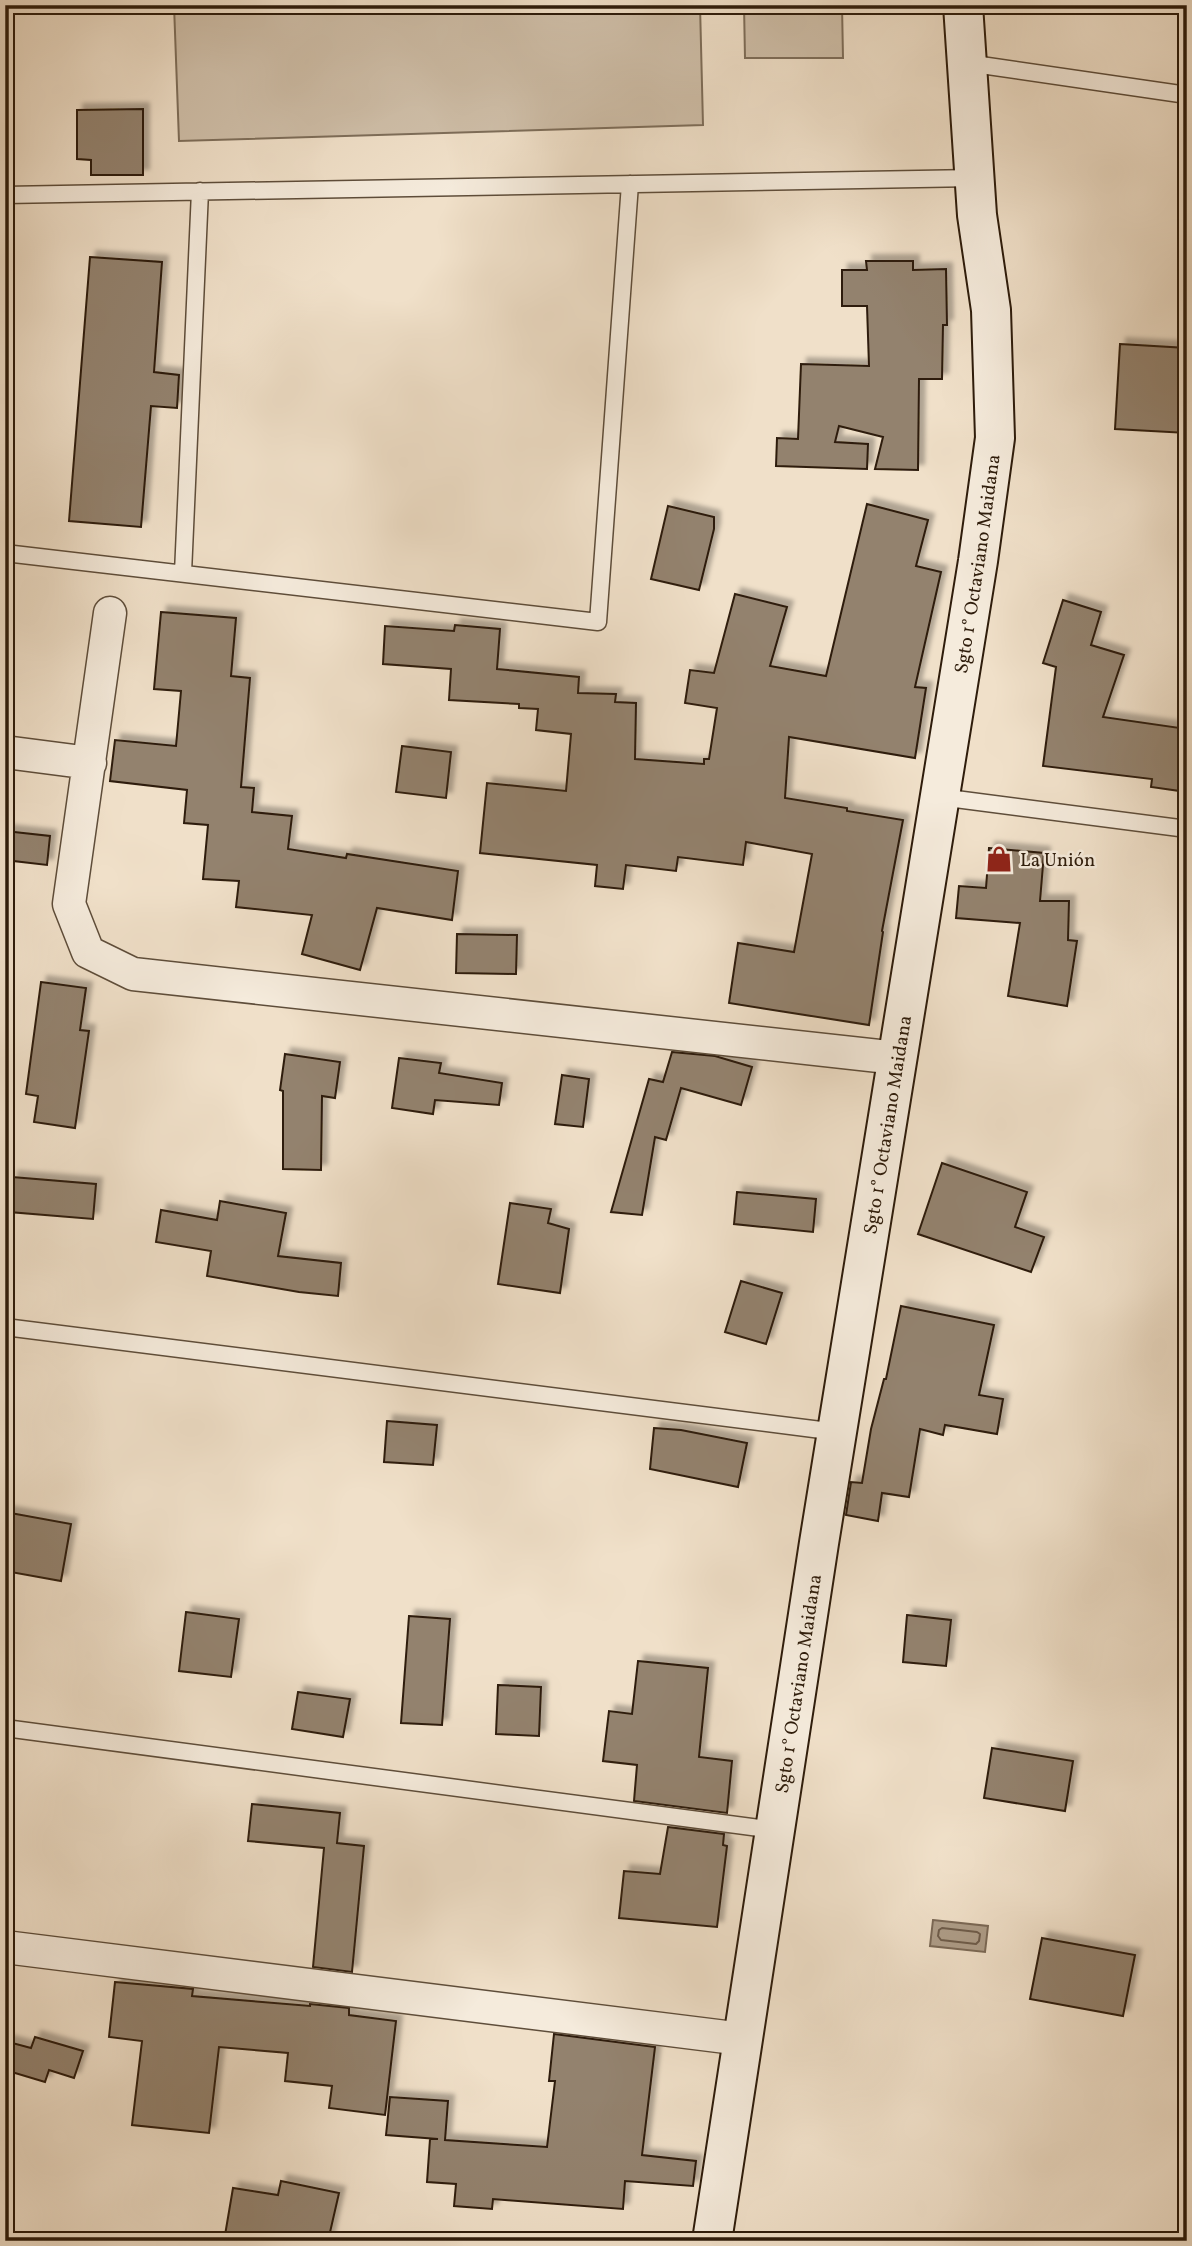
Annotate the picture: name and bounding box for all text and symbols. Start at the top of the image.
street label: Sgto 1° Octaviano Maidana [949,453,1008,676]
shop icon: La Unión [984,844,1014,874]
place label: La Unión [1020,848,1095,874]
street label: Sgto 1° Octaviano Maidana [858,1014,919,1236]
street label: Sgto 1° Octaviano Maidana [770,1572,829,1795]

